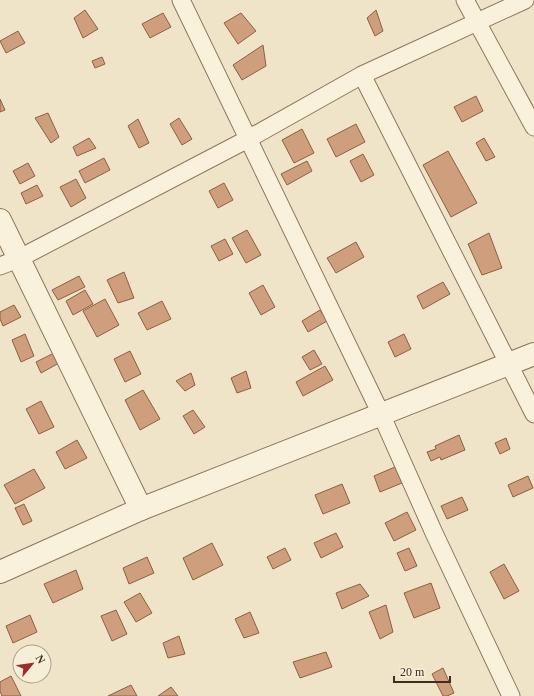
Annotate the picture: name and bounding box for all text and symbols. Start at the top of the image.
north arrow [12,644,52,684]
text: N [34,653,48,666]
scale bar [394,658,450,684]
text: 20 m [400,665,425,679]

